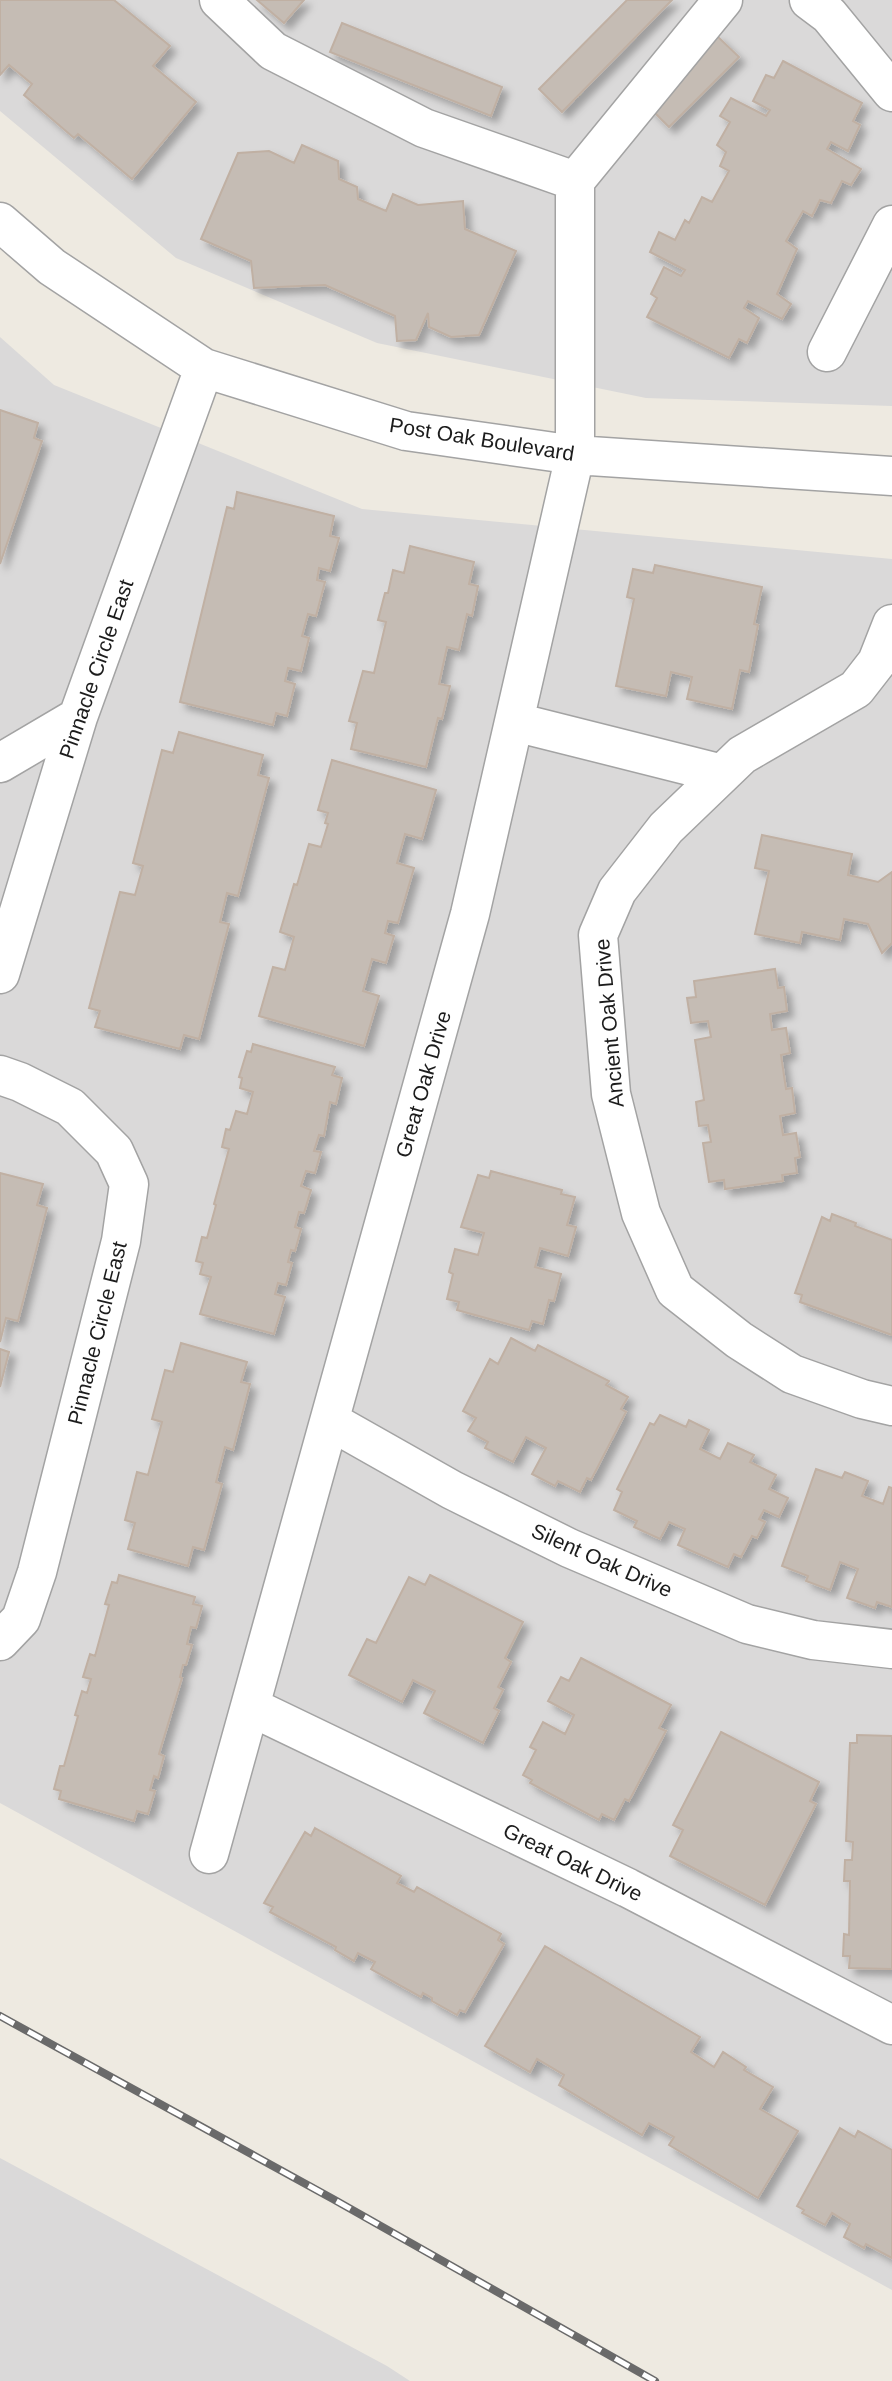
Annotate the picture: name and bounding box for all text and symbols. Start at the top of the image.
street label: Post Oak Boulevard [388,413,576,465]
street label: Pinnacle Circle East [55,576,138,762]
street label: Ancient Oak Drive [590,938,628,1108]
street label: Great Oak Drive [391,1008,455,1160]
street label: Pinnacle Circle East [63,1239,131,1427]
street label: Silent Oak Drive [528,1519,676,1601]
street label: Great Oak Drive [500,1818,646,1906]

